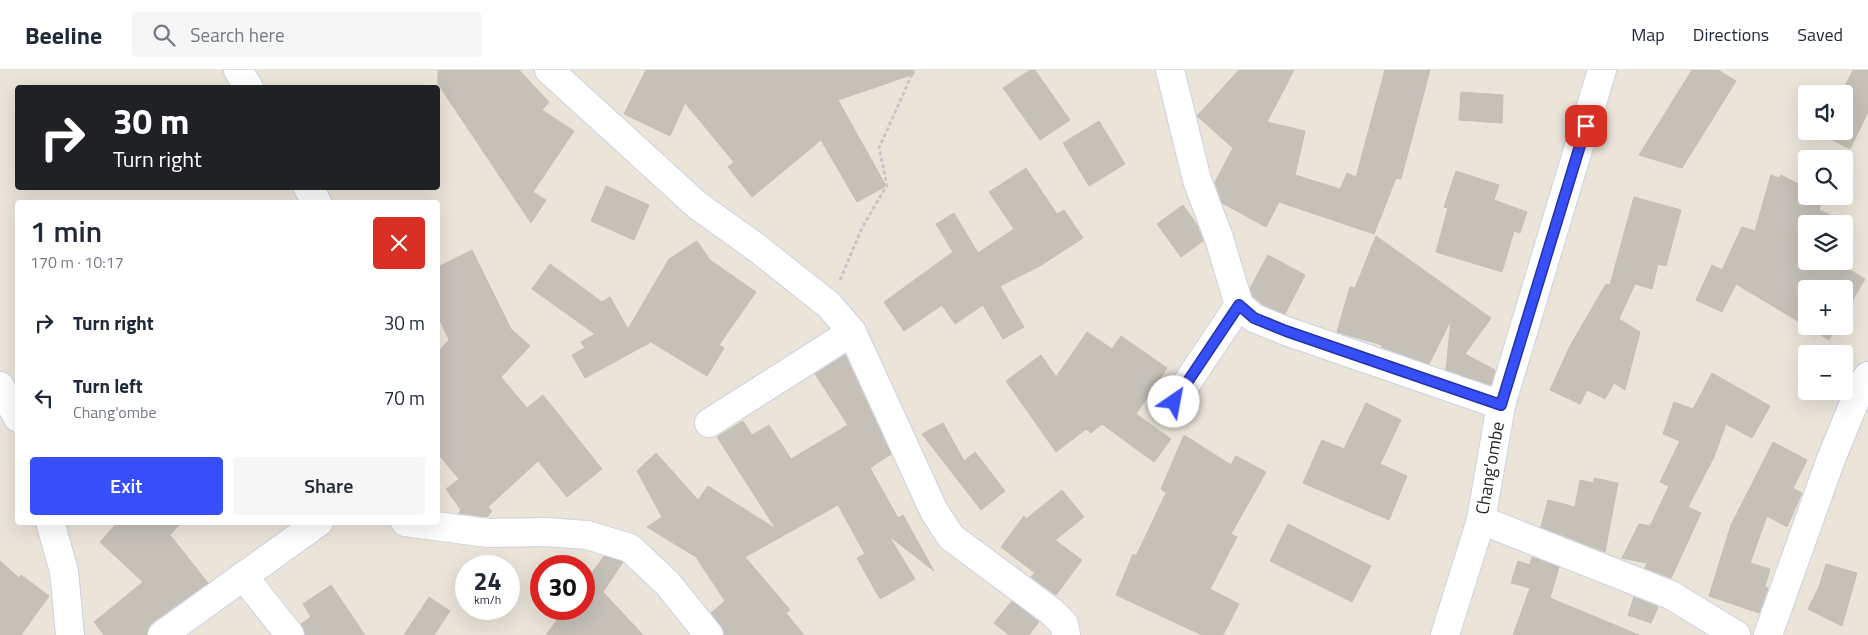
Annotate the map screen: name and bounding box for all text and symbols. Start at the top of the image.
search box [132,12,482,57]
text: Beeline [25,17,102,53]
text: Search here [190,20,285,49]
icon: search [150,21,178,49]
text: Map [1631,21,1665,48]
text: Directions [1693,21,1769,48]
text: Saved [1797,21,1843,48]
map controls [1798,85,1853,400]
button: sound [1798,85,1853,140]
text: 30 m [113,94,189,148]
icon: right [30,105,95,170]
pin [1565,105,1607,147]
icon: arrive [1572,112,1600,140]
text: Turn right [113,142,202,176]
button: search [1798,150,1853,205]
text: 1 min [30,208,102,254]
button: layers [1798,215,1853,270]
button: close [373,217,425,269]
text: 170 m · 10:17 [30,250,124,274]
button: + [1798,280,1853,335]
text: Turn right [73,308,154,337]
text: 30 m [384,308,425,337]
icon: right [30,309,58,337]
button: − [1798,345,1853,400]
text: Turn left [73,371,143,400]
position arrow [1147,375,1199,427]
text: 70 m [384,383,425,412]
icon: left [30,384,58,412]
text: Chang'ombe [73,400,157,424]
street label: Chang'ombe [1468,419,1511,517]
button: Exit [30,457,223,515]
button: Share [233,457,425,515]
speed limit sign: 30 [530,555,595,620]
text: 24 [473,562,502,600]
text: km/h [474,590,501,609]

